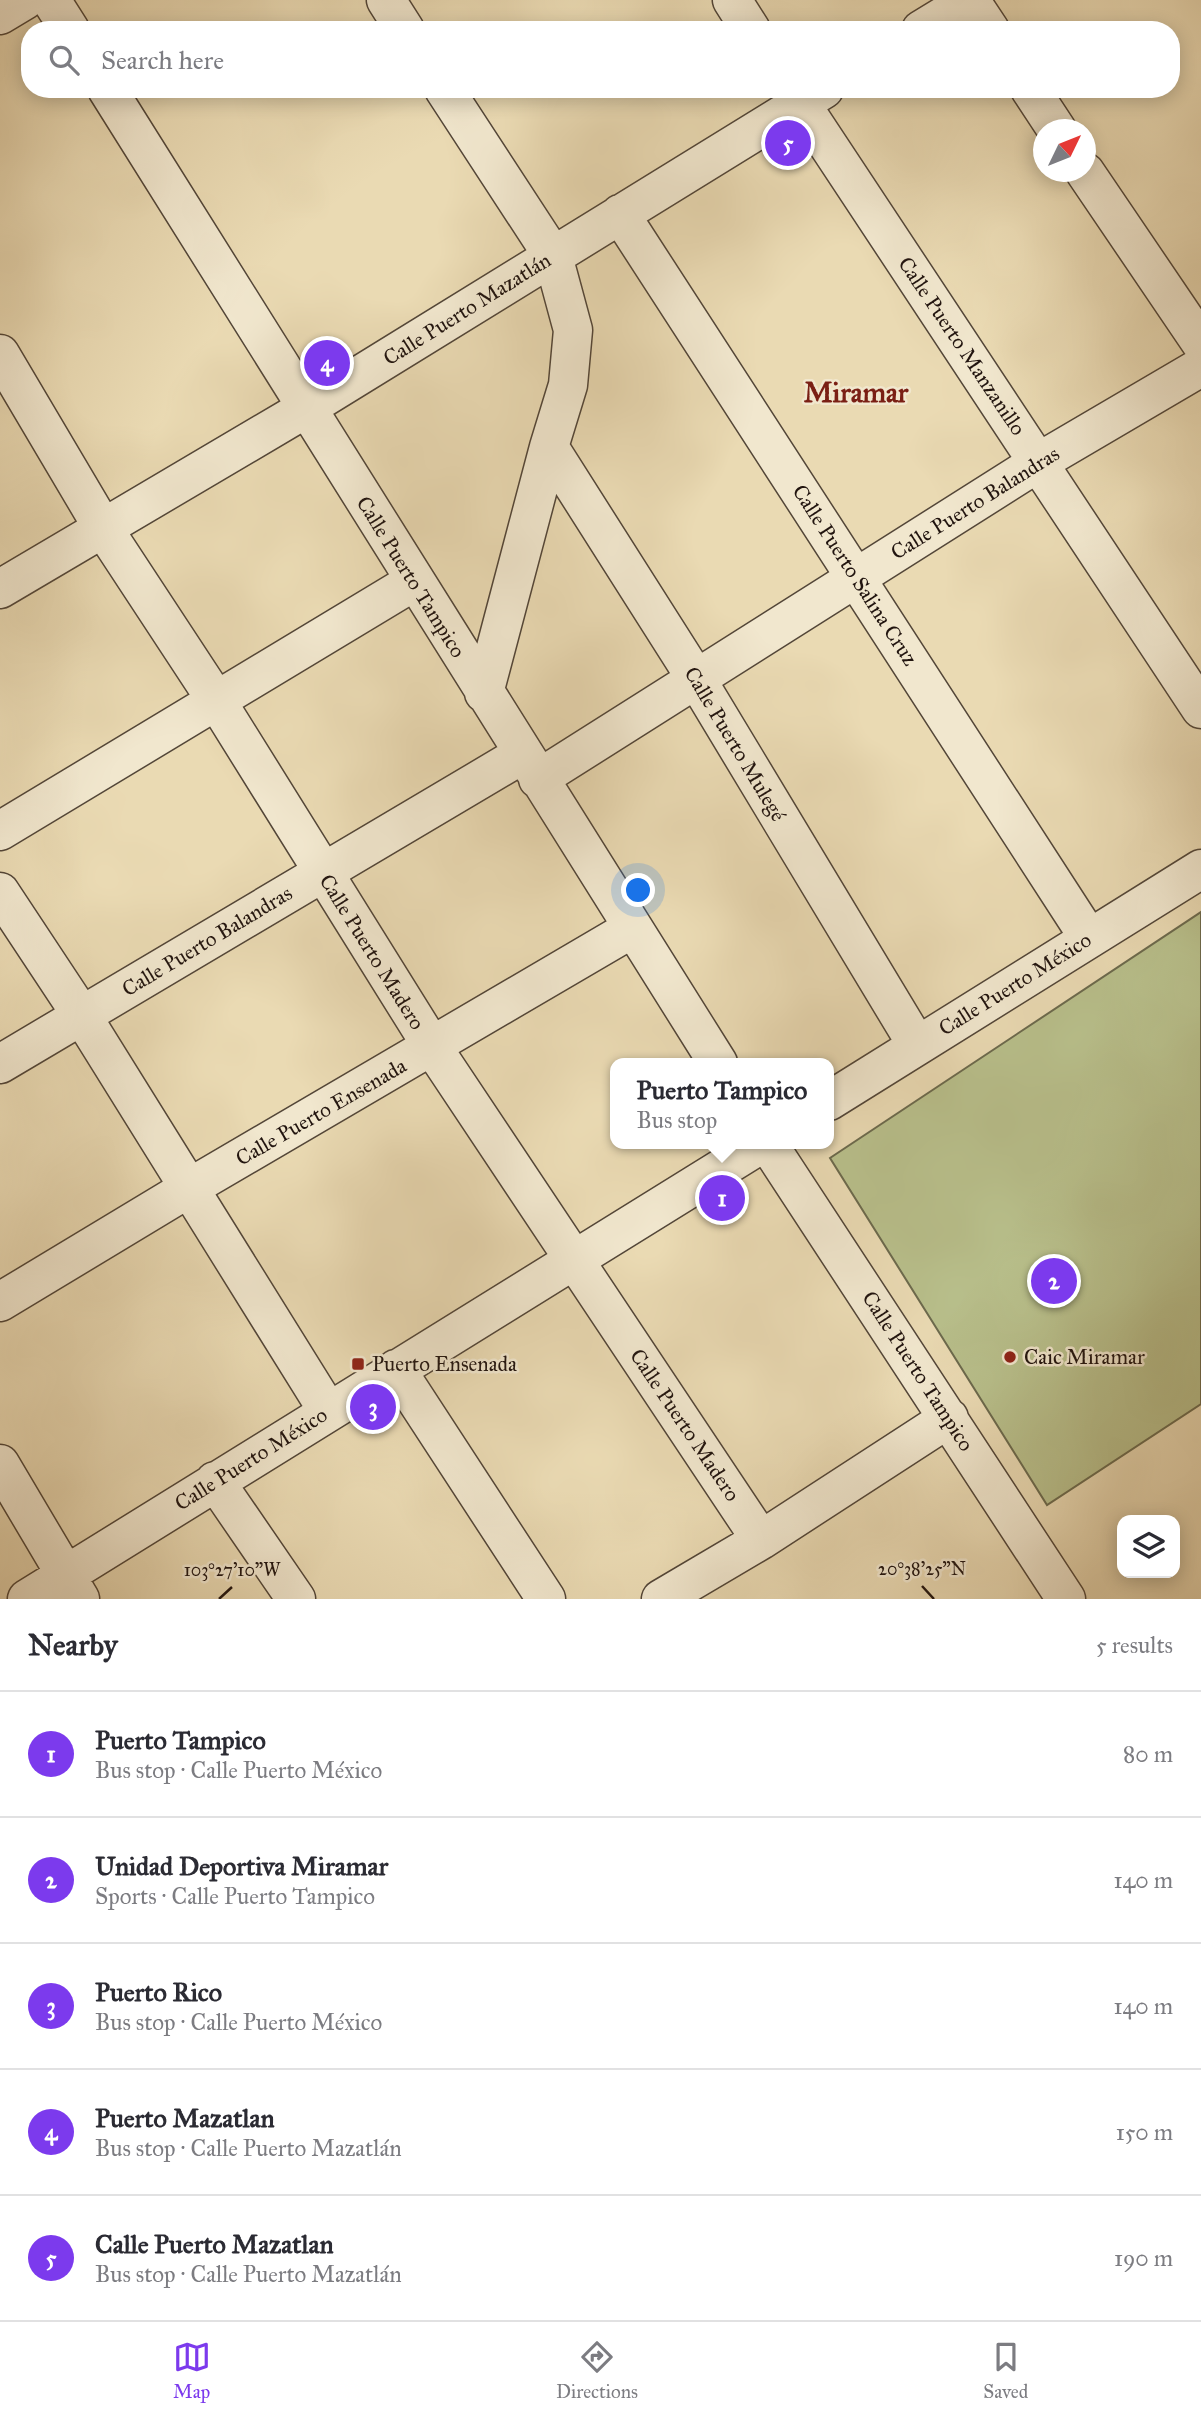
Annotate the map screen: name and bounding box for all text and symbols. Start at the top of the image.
search box [21,21,1180,98]
icon: search [45,41,83,79]
text: Search here [101,44,224,76]
pin: 5 [765,117,811,169]
north arrow [1033,119,1096,182]
street label: Calle Puerto Mazatlán [378,247,556,371]
street label: Calle Puerto Manzanillo [893,252,1032,440]
pin: 4 [304,337,350,389]
district label: Miramar [804,375,909,410]
street label: Calle Puerto Balandras [886,441,1064,565]
street label: Calle Puerto Salina Cruz [787,480,923,671]
street label: Calle Puerto Tampico [351,491,471,663]
street label: Calle Puerto Mulegé [679,662,792,826]
street label: Calle Puerto Madero [314,869,430,1035]
your location [621,873,655,907]
street label: Calle Puerto Balandras [117,880,297,1002]
street label: Calle Puerto México [934,926,1096,1041]
street label: Calle Puerto Ensenada [231,1052,411,1171]
popup [610,1058,834,1149]
text: Puerto Tampico [637,1074,807,1106]
text: Bus stop [637,1106,717,1134]
pin: 1 [699,1172,745,1224]
pin: 2 [1031,1255,1077,1307]
street label: Calle Puerto Tampico [857,1286,980,1456]
street label: Calle Puerto Madero [624,1344,746,1507]
place label: Caic Miramar [1024,1344,1145,1370]
marker: Caic Miramar [1002,1349,1018,1365]
place label: Puerto Ensenada [372,1351,517,1377]
marker: Puerto Ensenada [350,1356,366,1372]
pin: 3 [350,1381,396,1433]
street label: Calle Puerto México [170,1401,332,1516]
map controls [1117,1515,1180,1578]
button: layers [1117,1515,1180,1578]
text: 20°38'25"N [878,1558,966,1580]
text: 103°27'10"W [184,1559,281,1581]
text: Nearby [28,1627,118,1663]
text: 5 results [1096,1631,1173,1659]
text: Puerto Tampico [95,1724,266,1756]
text: 1 [46,1740,56,1768]
text: 80 m [1123,1740,1173,1768]
text: Bus stop · Calle Puerto México [95,1756,382,1784]
text: Unidad Deportiva Miramar [95,1850,388,1882]
text: 2 [45,1866,57,1894]
text: 140 m [1113,1866,1173,1894]
text: Sports · Calle Puerto Tampico [95,1882,375,1910]
text: Puerto Rico [95,1976,222,2008]
text: 3 [46,1992,56,2020]
text: 140 m [1113,1992,1173,2020]
text: Bus stop · Calle Puerto México [95,2008,382,2036]
text: Puerto Mazatlan [95,2102,275,2134]
text: 4 [45,2118,57,2146]
text: 150 m [1116,2118,1173,2146]
text: Bus stop · Calle Puerto Mazatlán [95,2134,402,2162]
text: Calle Puerto Mazatlan [95,2228,334,2260]
text: 5 [46,2244,56,2272]
text: 190 m [1114,2244,1173,2272]
text: Bus stop · Calle Puerto Mazatlán [95,2260,402,2288]
tab: Map [173,2338,211,2403]
tab: Directions [556,2338,638,2403]
tab: Saved [983,2338,1028,2403]

